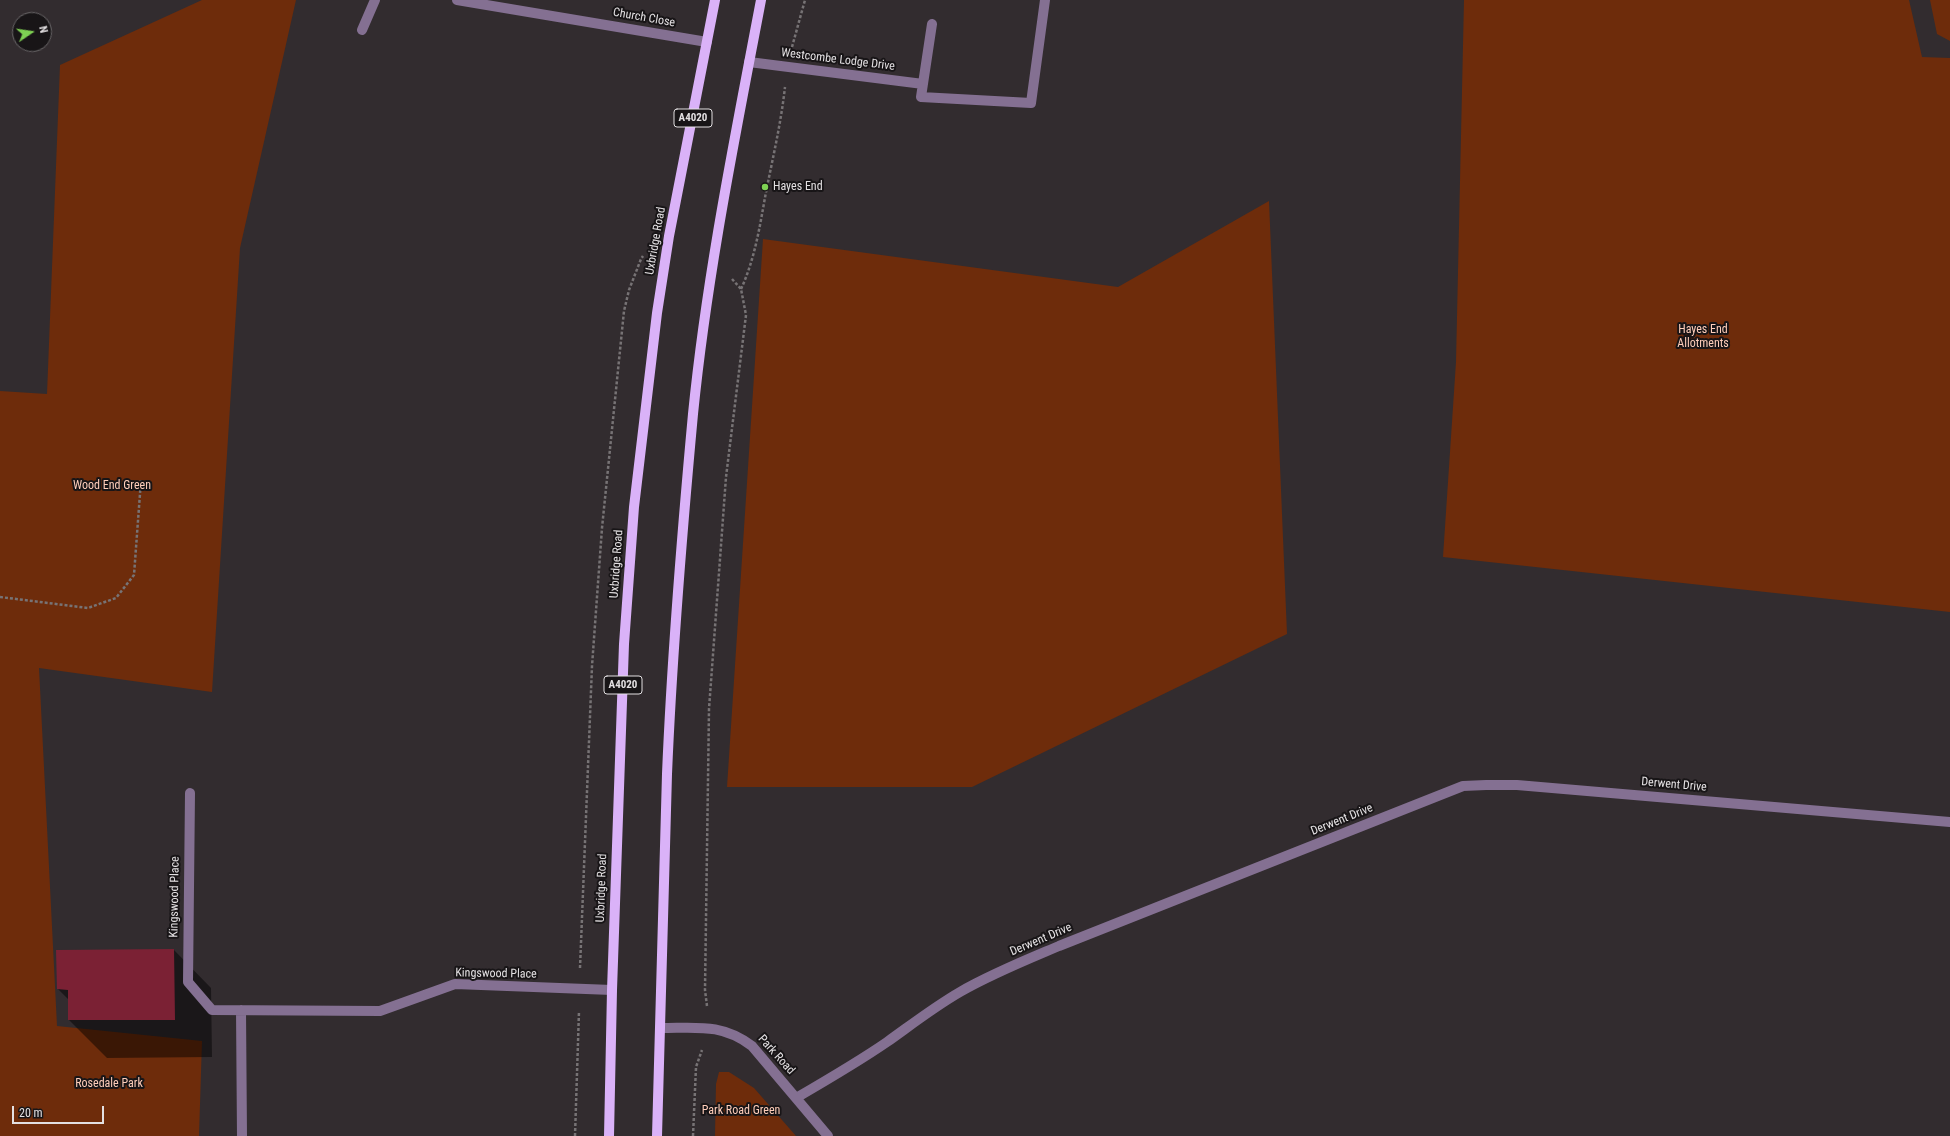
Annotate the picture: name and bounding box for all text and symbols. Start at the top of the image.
street label: Church Close [612,5,676,31]
north arrow [12,12,52,52]
text: N [36,25,50,34]
street label: Westcombe Lodge Drive [780,46,896,74]
road number: A4020 [674,109,712,127]
place label: Hayes End [773,180,823,194]
marker: Hayes End [760,182,770,192]
street label: Uxbridge Road [643,206,669,276]
park label: Hayes End Allotments [1677,323,1729,351]
park label: Wood End Green [73,479,151,493]
street label: Uxbridge Road [607,529,627,599]
road number: A4020 [604,676,642,694]
street label: Derwent Drive [1641,775,1707,795]
street label: Derwent Drive [1309,801,1375,839]
street label: Uxbridge Road [594,853,610,923]
street label: Kingswood Place [167,856,183,938]
street label: Derwent Drive [1008,921,1074,959]
street label: Kingswood Place [455,966,537,982]
street label: Park Road [755,1032,797,1078]
park label: Rosedale Park [75,1077,143,1091]
scale bar [14,1098,106,1124]
park label: Park Road Green [702,1104,780,1118]
text: 20 m [19,1106,43,1120]

